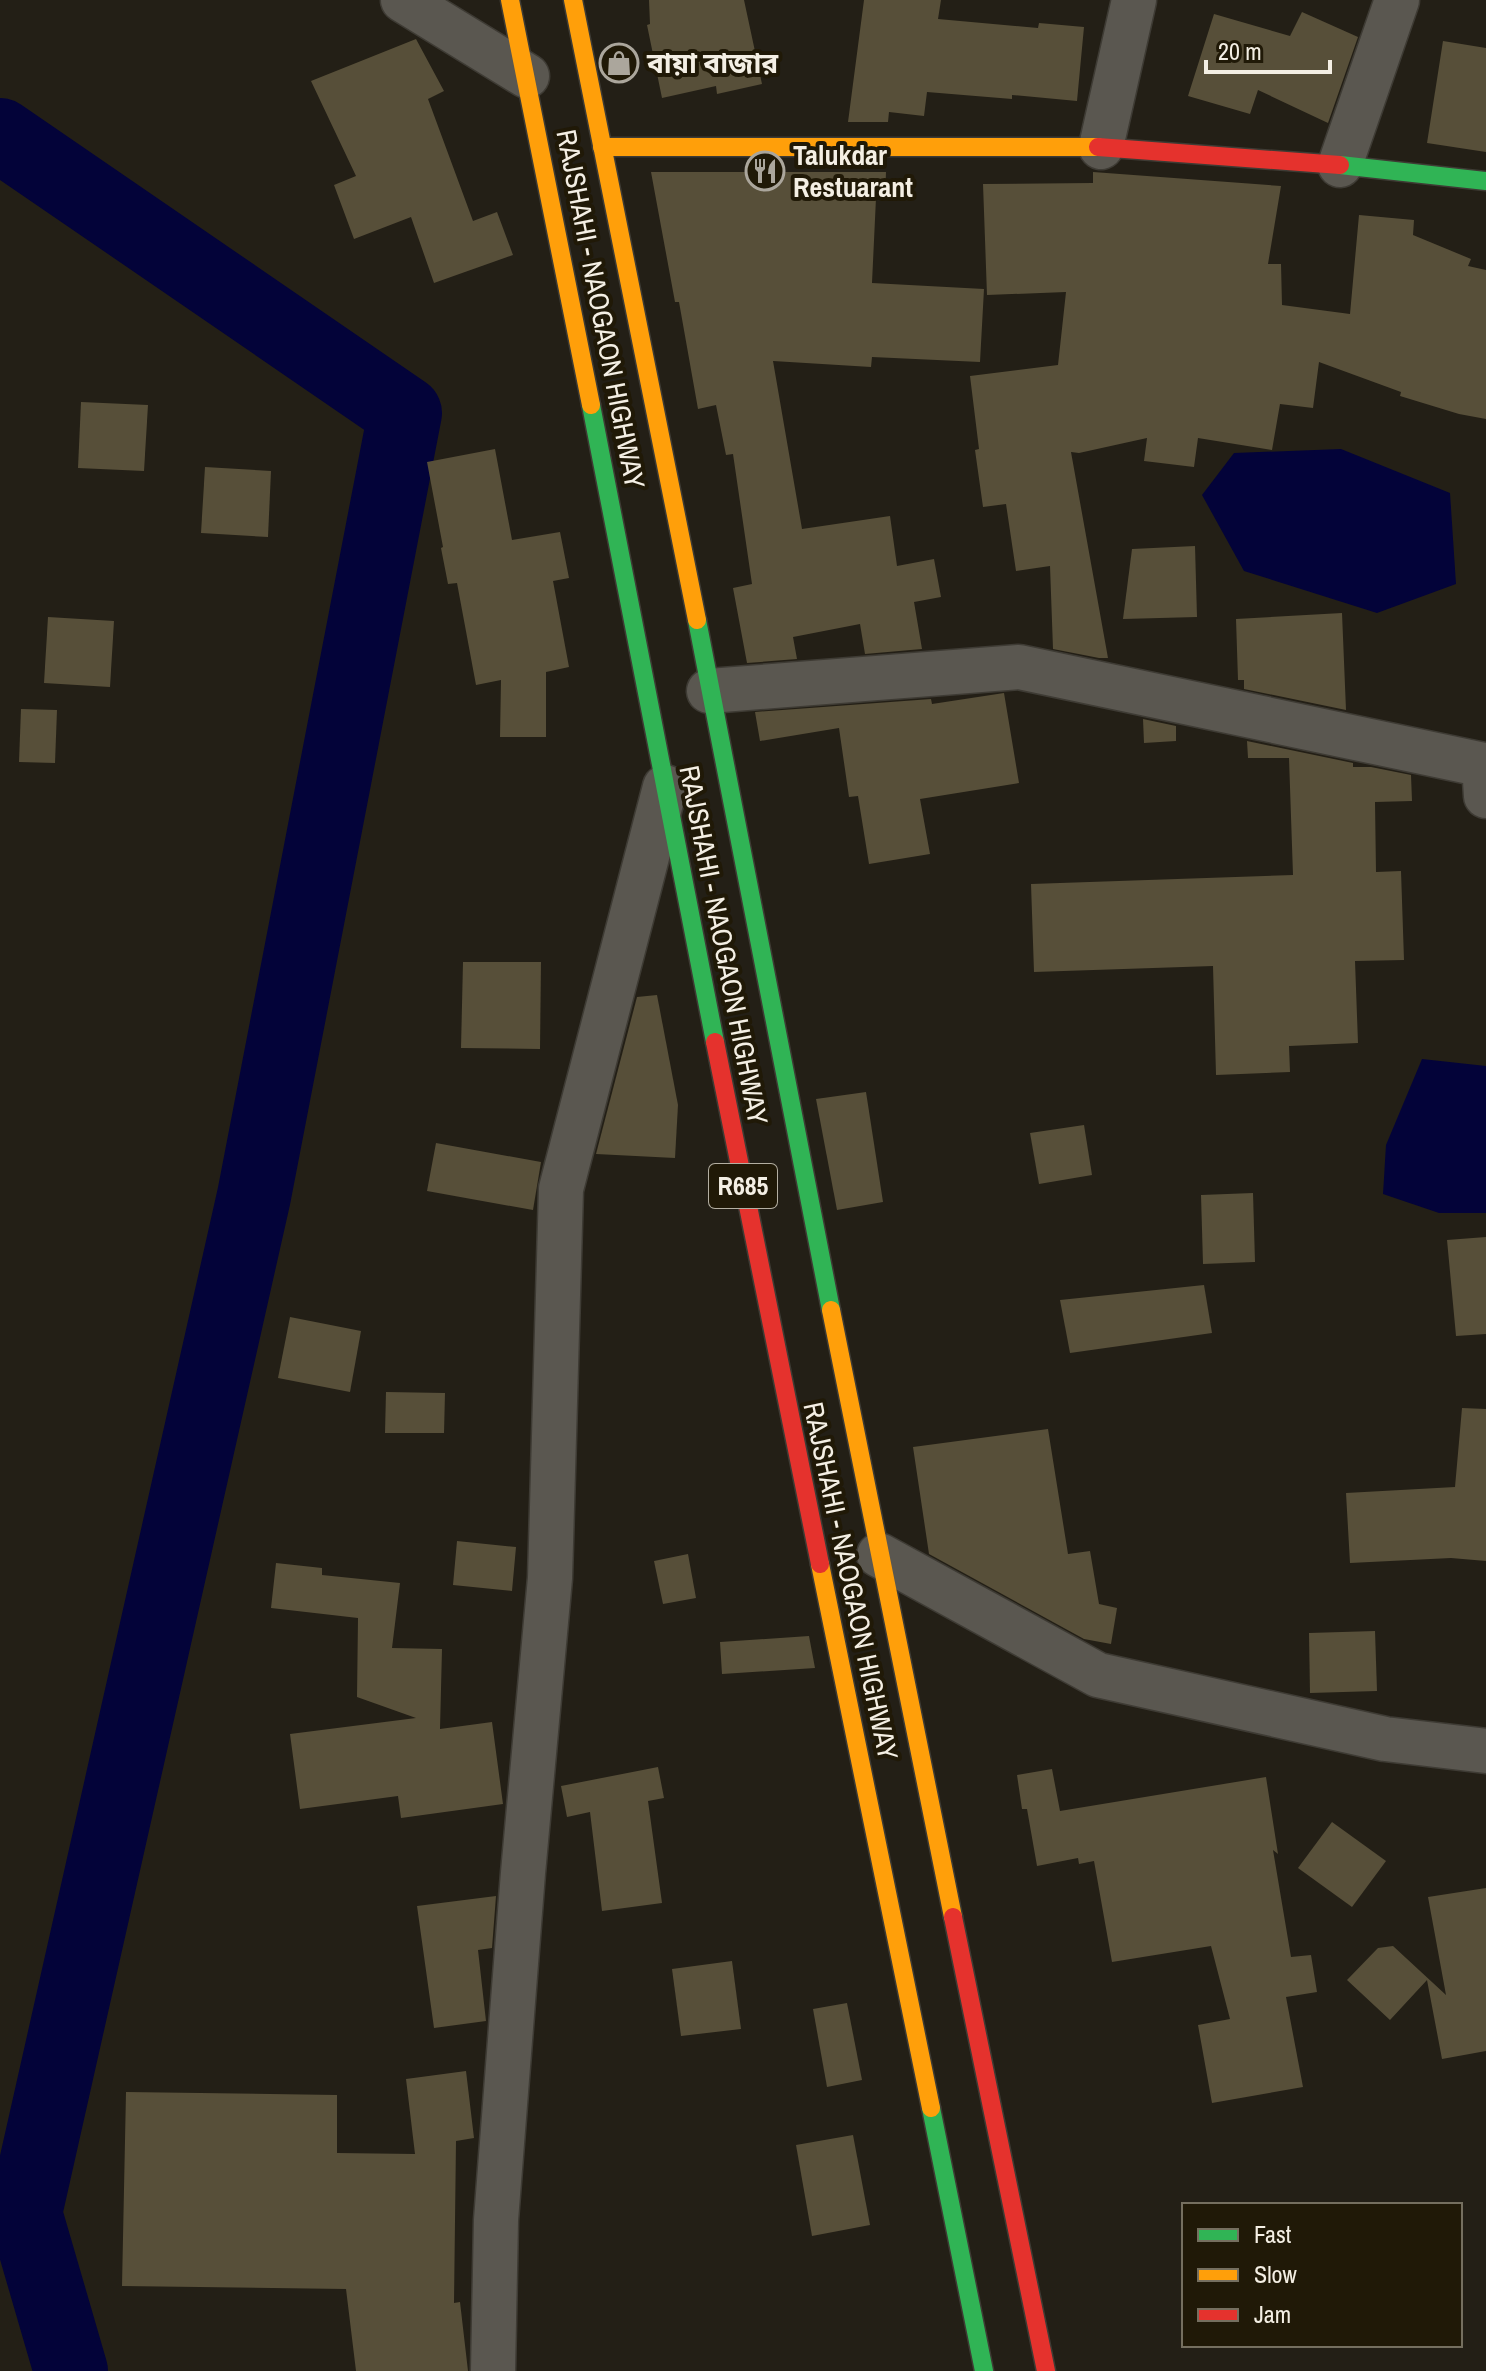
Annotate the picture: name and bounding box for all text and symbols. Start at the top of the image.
scale bar [1206,24,1330,74]
text: 20 m [1218,35,1262,67]
shop icon: বায়া বাজার [598,42,640,84]
place label: বায়া বাজার [646,44,779,82]
street label: RAJSHAHI - NAOGAON HIGHWAY [548,126,655,492]
place label: Talukdar Restuarant [793,136,913,206]
restaurant icon: Talukdar Restuarant [744,150,786,192]
street label: RAJSHAHI - NAOGAON HIGHWAY [671,762,778,1128]
road number: R685 [709,1164,777,1208]
street label: RAJSHAHI - NAOGAON HIGHWAY [794,1399,908,1764]
legend [1182,2203,1462,2347]
text: Fast [1254,2218,1292,2250]
text: Slow [1254,2258,1297,2290]
text: Jam [1254,2298,1291,2330]

